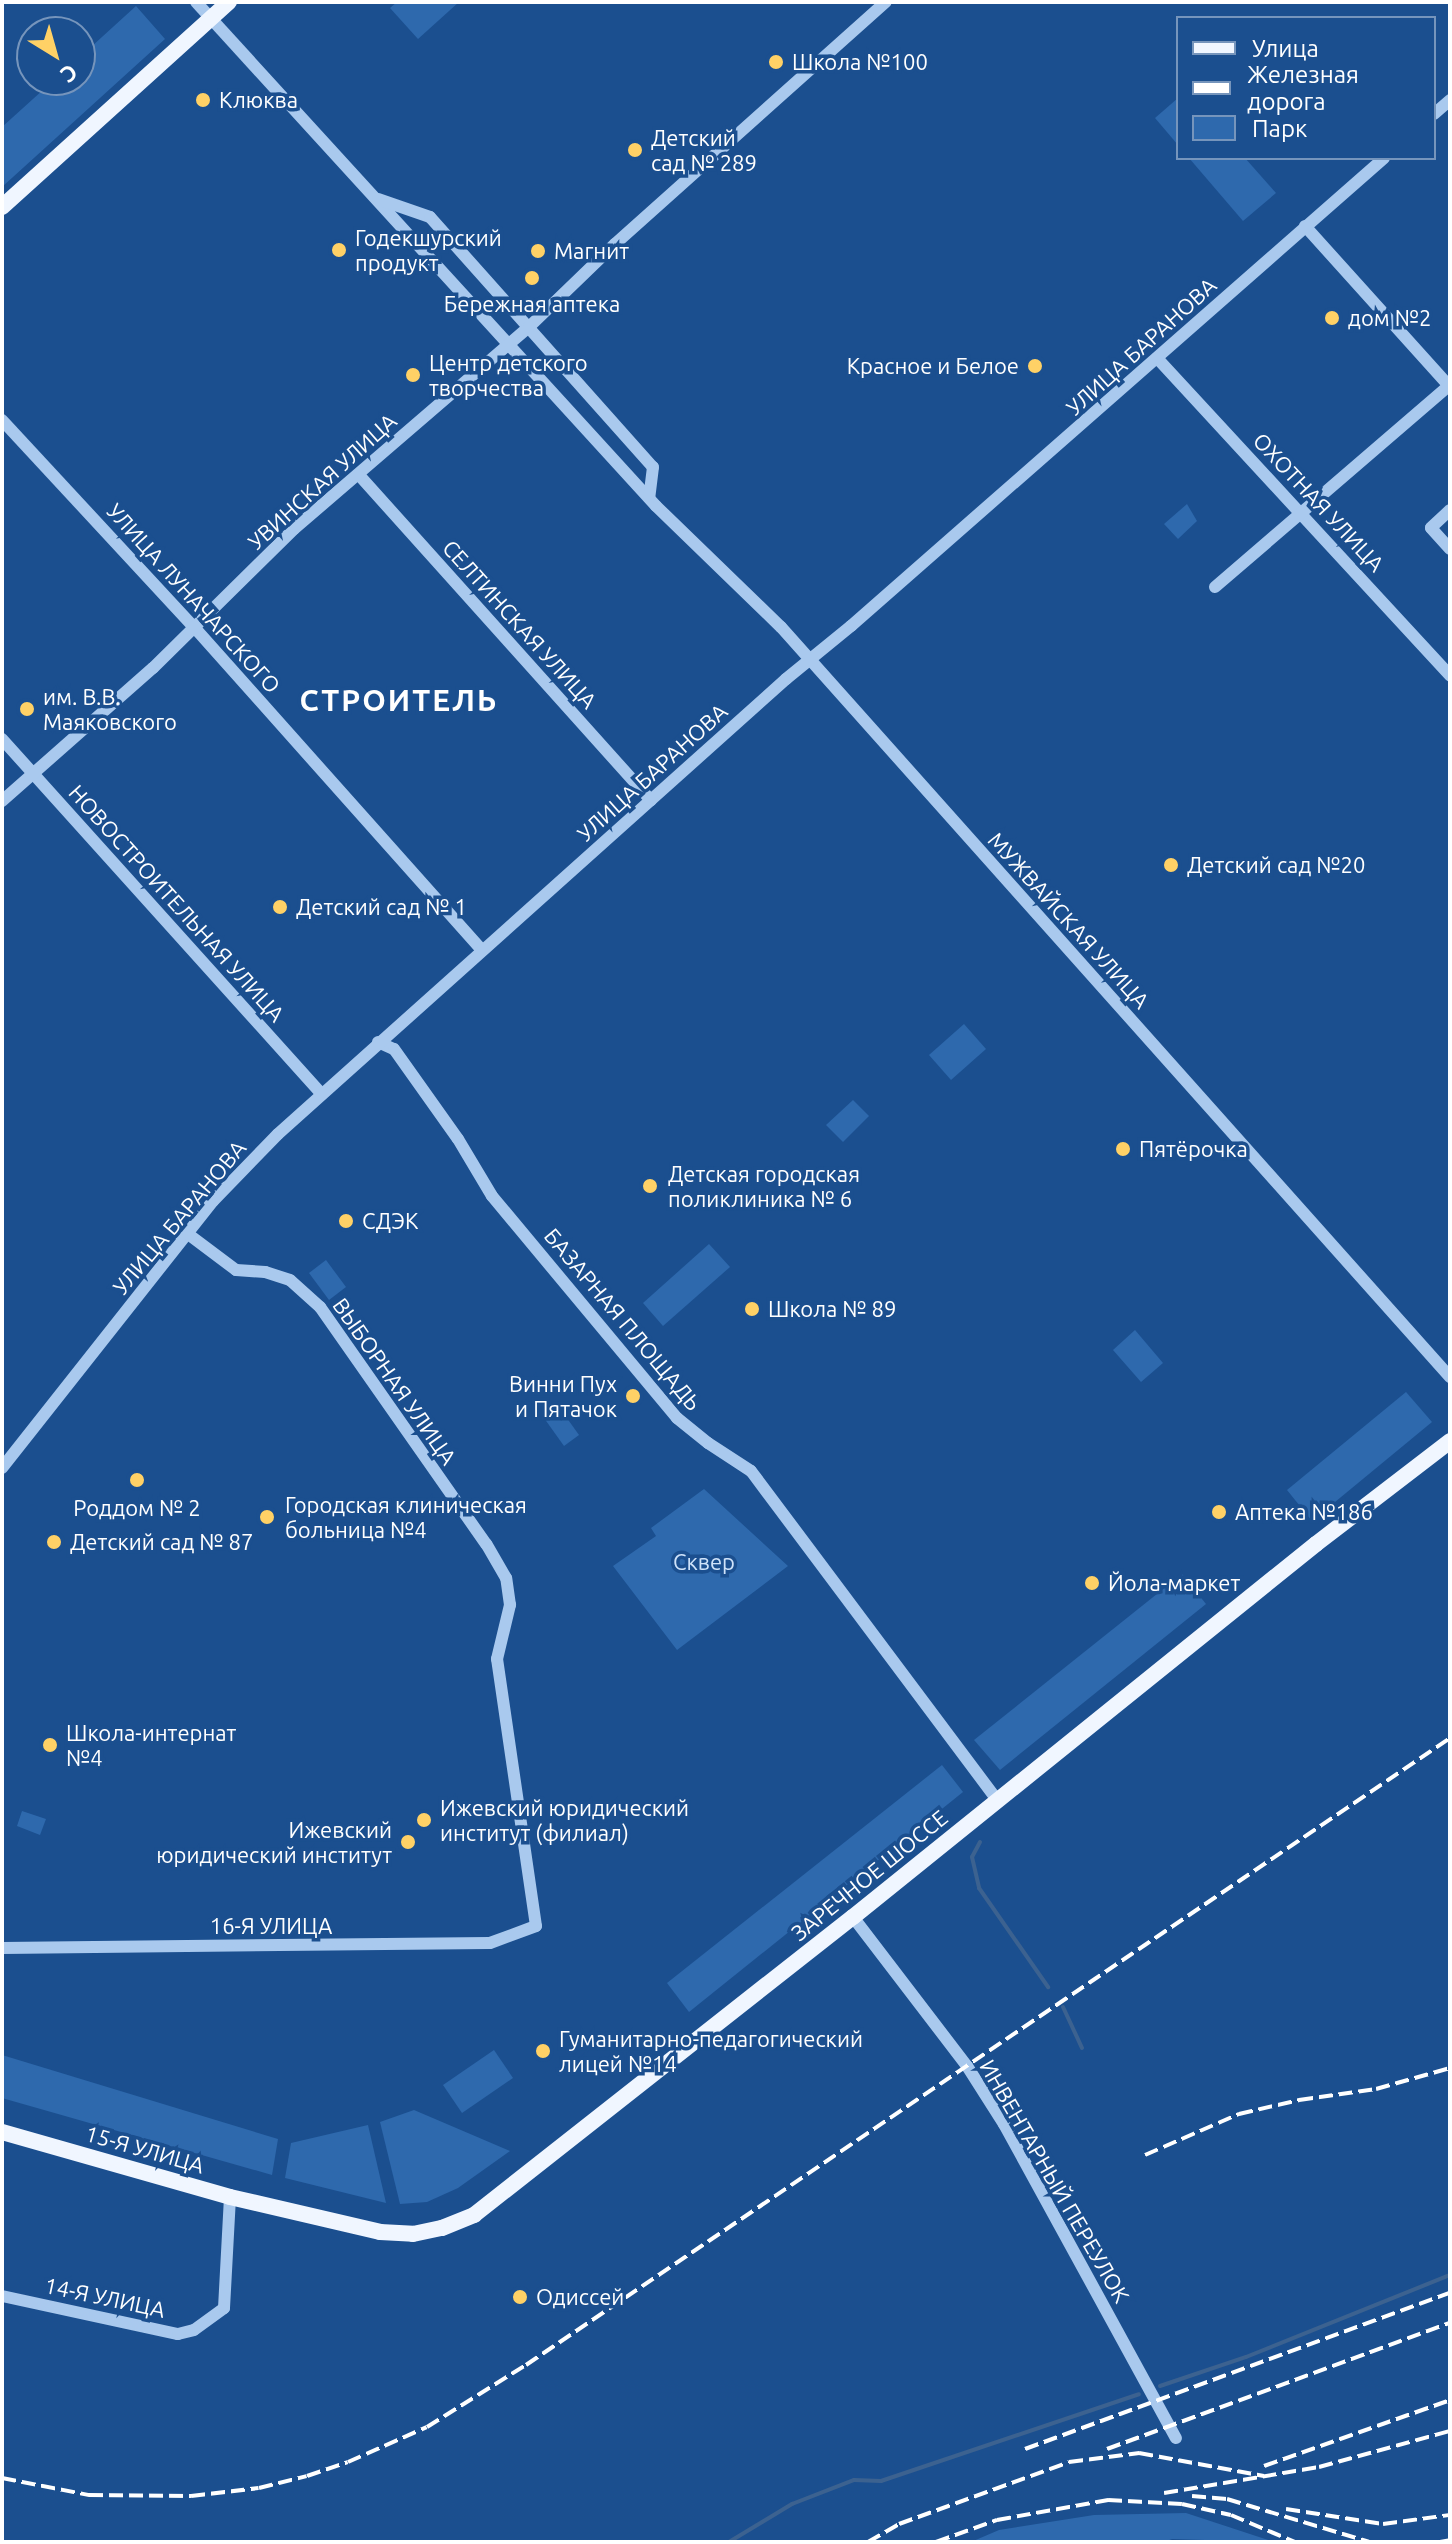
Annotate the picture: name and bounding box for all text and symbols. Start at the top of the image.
north arrow [16,16,96,96]
legend [1176,16,1436,160]
text: Улица [1252,35,1319,62]
place label: Школа №100 [792,49,928,75]
marker: Школа №100 [767,53,785,71]
text: С [56,60,83,88]
text: Железная дорога [1247,61,1359,115]
place label: Клюква [219,87,298,113]
marker: Клюква [194,91,212,109]
text: Парк [1252,115,1307,142]
place label: Детский сад № 289 [651,124,757,176]
marker: Детский сад № 289 [626,141,644,159]
place label: Годекшурский продукт [355,224,502,276]
place label: Магнит [554,238,629,264]
marker: Годекшурский продукт [330,241,348,259]
marker: Магнит [529,242,547,260]
marker: Бережная аптека [523,269,541,287]
street label: УЛИЦА БАРАНОВА [1061,272,1221,420]
place label: Бережная аптека [444,291,620,317]
place label: дом №2 [1348,305,1431,331]
marker: дом №2 [1323,309,1341,327]
place label: Центр детского творчества [429,349,588,400]
place label: Красное и Белое [847,353,1019,379]
marker: Красное и Белое [1026,357,1044,375]
marker: Центр детского творчества [404,366,422,384]
street label: УВИНСКАЯ УЛИЦА [242,407,402,555]
street label: ОХОТНАЯ УЛИЦА [1248,427,1390,577]
street label: УЛИЦА ЛУНАЧАРСКОГО [102,498,286,698]
street label: СЕЛТИНСКАЯ УЛИЦА [437,534,603,714]
district label: СТРОИТЕЛЬ [300,682,498,718]
place label: им. В.В. Маяковского [43,683,177,734]
street label: УЛИЦА БАРАНОВА [572,698,732,846]
marker: им. В.В. Маяковского [18,700,36,718]
street label: НОВОСТРОИТЕЛЬНАЯ УЛИЦА [64,779,290,1027]
street label: МУЖВАЙСКАЯ УЛИЦА [983,826,1155,1014]
place label: Детский сад №20 [1187,852,1365,878]
marker: Детский сад №20 [1162,856,1180,874]
place label: Детский сад № 1 [296,894,467,920]
marker: Детский сад № 1 [271,898,289,916]
street label: УЛИЦА БАРАНОВА [107,1135,251,1299]
place label: Пятёрочка [1139,1136,1248,1162]
marker: Пятёрочка [1114,1140,1132,1158]
place label: Детская городская поликлиника № 6 [668,1160,860,1212]
marker: Детская городская поликлиника № 6 [639,1175,661,1197]
place label: СДЭК [362,1208,418,1234]
marker: СДЭК [337,1212,355,1230]
street label: БАЗАРНАЯ ПЛОЩАДЬ [539,1223,707,1415]
street label: ВЫБОРНАЯ УЛИЦА [328,1293,462,1469]
place label: Школа № 89 [768,1296,896,1322]
marker: Школа № 89 [743,1300,761,1318]
place label: Винни Пух и Пятачок [509,1370,617,1422]
marker: Винни Пух и Пятачок [624,1387,642,1405]
marker: Роддом № 2 [126,1469,148,1491]
place label: Городская клиническая больница №4 [285,1491,527,1542]
place label: Роддом № 2 [73,1495,201,1521]
place label: Аптека №186 [1235,1499,1373,1525]
marker: Аптека №186 [1210,1503,1228,1521]
marker: Городская клиническая больница №4 [256,1506,278,1528]
place label: Детский сад № 87 [70,1529,253,1555]
marker: Детский сад № 87 [45,1533,63,1551]
park label: Сквер [673,1549,735,1575]
place label: Йола-маркет [1108,1570,1240,1596]
marker: Йола-маркет [1083,1574,1101,1592]
place label: Школа-интернат №4 [66,1719,236,1770]
marker: Школа-интернат №4 [41,1736,59,1754]
place label: Ижевский юридический институт (филиал) [440,1794,689,1846]
street label: ЗАРЕЧНОЕ ШОССЕ [786,1804,952,1946]
marker: Ижевский юридический институт (филиал) [415,1811,433,1829]
place label: Ижевский юридический институт [156,1816,392,1868]
marker: Ижевский юридический институт [399,1833,417,1851]
street label: 16-Я УЛИЦА [210,1913,332,1939]
place label: Гуманитарно-педагогический лицей №14 [559,2025,863,2076]
marker: Гуманитарно-педагогический лицей №14 [534,2042,552,2060]
street label: ИНВЕНТАРНЫЙ ПЕРЕУЛОК [975,2055,1135,2307]
street label: 15-Я УЛИЦА [82,2119,208,2179]
street label: 14-Я УЛИЦА [42,2271,168,2323]
place label: Одиссей [536,2284,624,2310]
marker: Одиссей [511,2288,529,2306]

